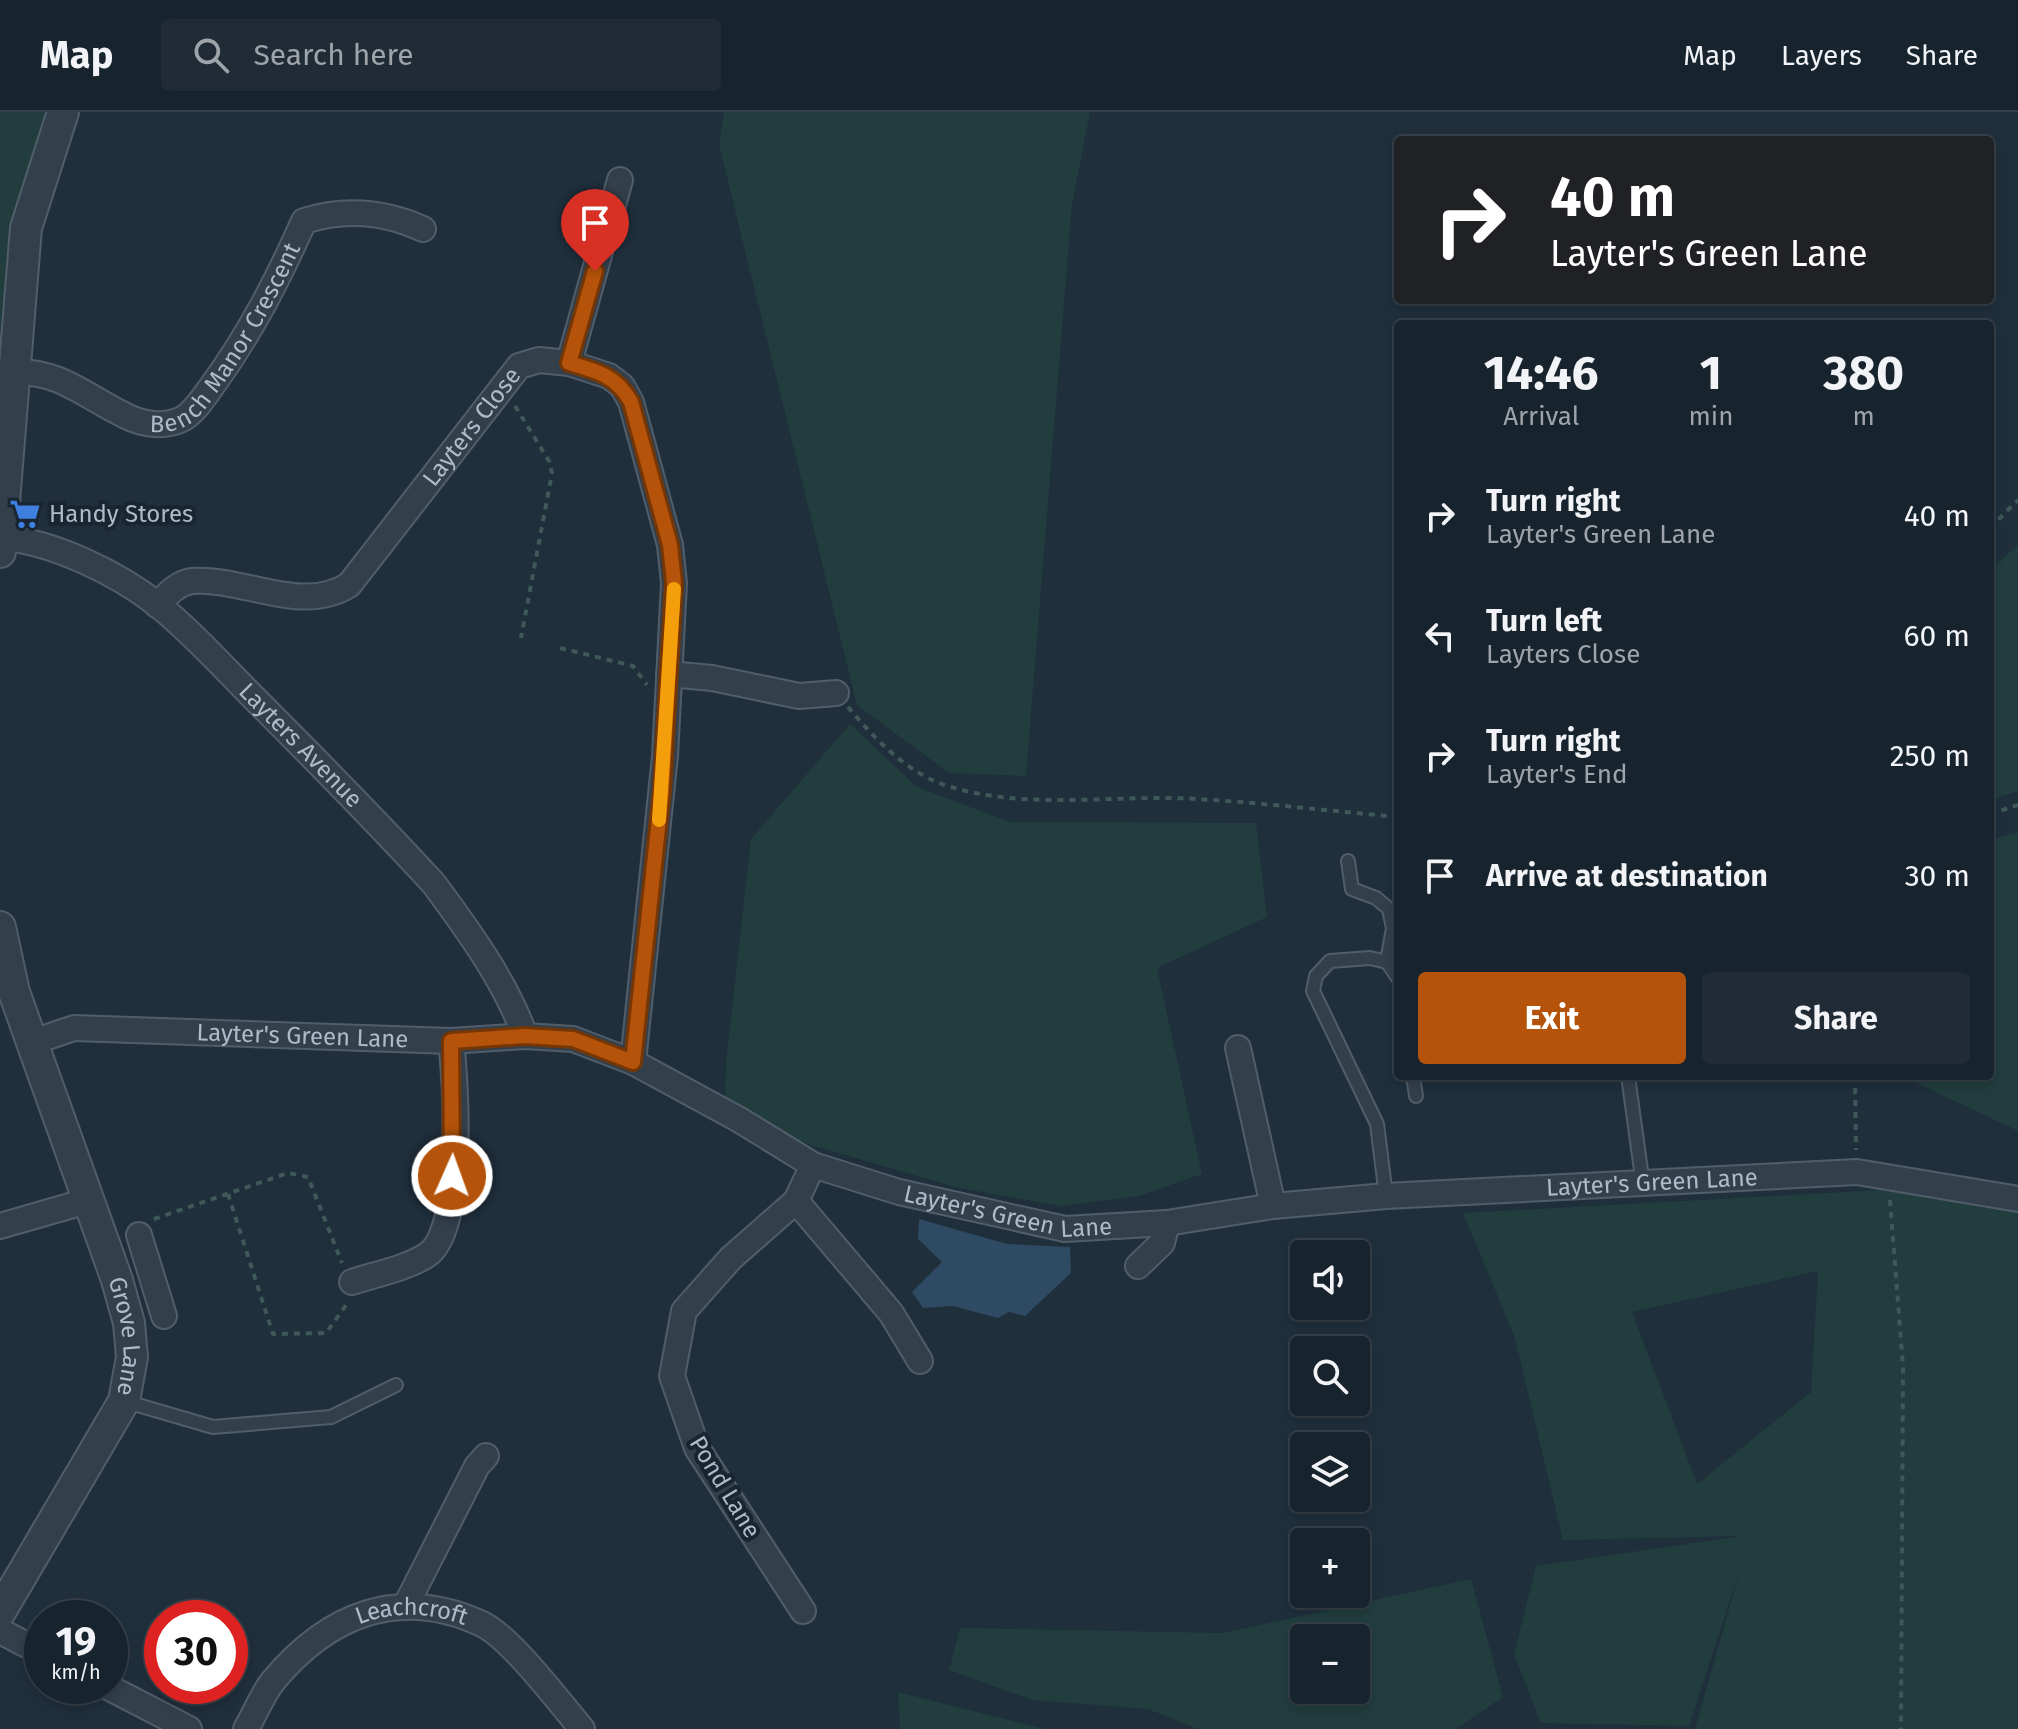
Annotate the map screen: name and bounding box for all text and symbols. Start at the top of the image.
search box [161,19,721,91]
text: Map [40,32,113,78]
icon: search [189,33,233,77]
text: Search here [253,37,414,73]
text: Map [1683,39,1737,72]
text: Layers [1781,39,1862,72]
text: Share [1906,39,1978,72]
text: 40 m [1550,164,1675,231]
icon: right [1418,168,1522,272]
pin [561,189,629,271]
icon: arrive [573,201,617,245]
text: Layter's Green Lane [1550,232,1868,276]
street label: Bench Manor Crescent [149,238,306,438]
text: 14:46 [1484,344,1599,402]
text: 1 [1700,344,1722,402]
text: 380 [1823,344,1904,402]
street label: Layters Close [417,362,527,492]
text: Arrival [1503,401,1579,432]
text: min [1689,401,1733,432]
text: m [1853,401,1875,432]
text: Turn right [1486,483,1621,519]
icon: right [1418,494,1462,538]
supermarket icon: Handy Stores [8,497,42,531]
text: 40 m [1904,498,1970,534]
place label: Handy Stores [49,500,193,528]
text: Layter's Green Lane [1486,519,1715,550]
text: Turn left [1486,603,1602,639]
icon: left [1418,614,1462,658]
text: 60 m [1904,618,1970,654]
text: Layters Close [1486,639,1640,670]
street label: Layters Avenue [233,677,368,813]
text: Turn right [1486,723,1621,759]
icon: right [1418,734,1462,778]
text: 250 m [1890,738,1970,774]
text: Layter's End [1486,759,1627,790]
icon: arrive [1418,854,1462,898]
text: Arrive at destination [1486,858,1768,894]
text: 30 m [1905,858,1970,894]
button: Exit [1418,972,1686,1064]
button: Share [1702,972,1970,1064]
street label: Layter's Green Lane [196,1018,409,1054]
position arrow [410,1134,494,1218]
street label: Layter's Green Lane [1545,1163,1758,1202]
street label: Layter's Green Lane [901,1180,1113,1243]
map controls [1290,1240,1370,1704]
button: sound [1290,1240,1370,1320]
street label: Grove Lane [103,1274,146,1398]
button: search [1290,1336,1370,1416]
street label: Pond Lane [684,1431,766,1543]
button: layers [1290,1432,1370,1512]
button: + [1290,1528,1370,1608]
street label: Leachcroft [352,1593,472,1631]
speed limit sign: 30 [144,1600,248,1704]
text: 19 [56,1618,96,1666]
button: − [1290,1624,1370,1704]
text: km/h [51,1660,101,1684]

